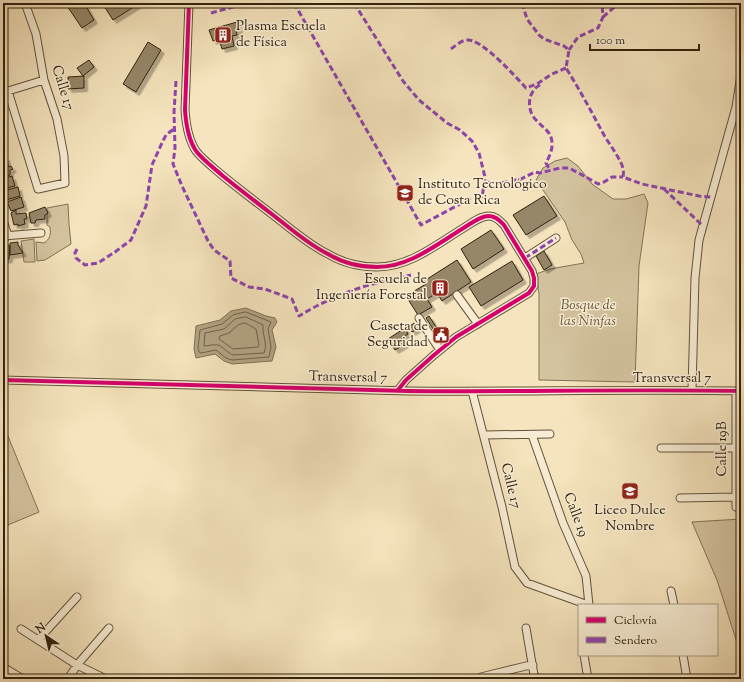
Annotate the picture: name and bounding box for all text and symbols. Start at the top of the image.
place label: Plasma Escuela de Física [236,17,326,53]
building icon: Plasma Escuela de Física [213,25,233,45]
scale bar [590,26,699,52]
text: 100 m [596,32,625,50]
street label: Calle 17 [46,63,78,113]
place label: Instituto Tecnológico de Costa Rica [418,175,547,211]
school or university icon: Instituto Tecnológico de Costa Rica [395,183,415,203]
place label: Escuela de Ingeniería Forestal [316,270,427,306]
building icon: Escuela de Ingeniería Forestal [430,278,450,298]
park label: Bosque de las Ninfas [560,296,616,332]
place label: Caseta de Seguridad [367,317,428,353]
public building icon: Caseta de Seguridad [431,325,451,345]
street label: Transversal 7 [309,367,387,389]
street label: Transversal 7 [633,369,711,389]
street label: Calle 19B [713,421,733,476]
street label: Calle 17 [495,461,525,511]
school or university icon: Liceo Dulce Nombre [620,481,640,501]
street label: Calle 19 [557,490,593,540]
place label: Liceo Dulce Nombre [594,501,666,537]
legend [578,604,718,656]
text: Ciclovía [614,612,657,630]
north arrow [26,616,66,656]
text: N [32,619,49,638]
text: Sendero [614,632,657,650]

